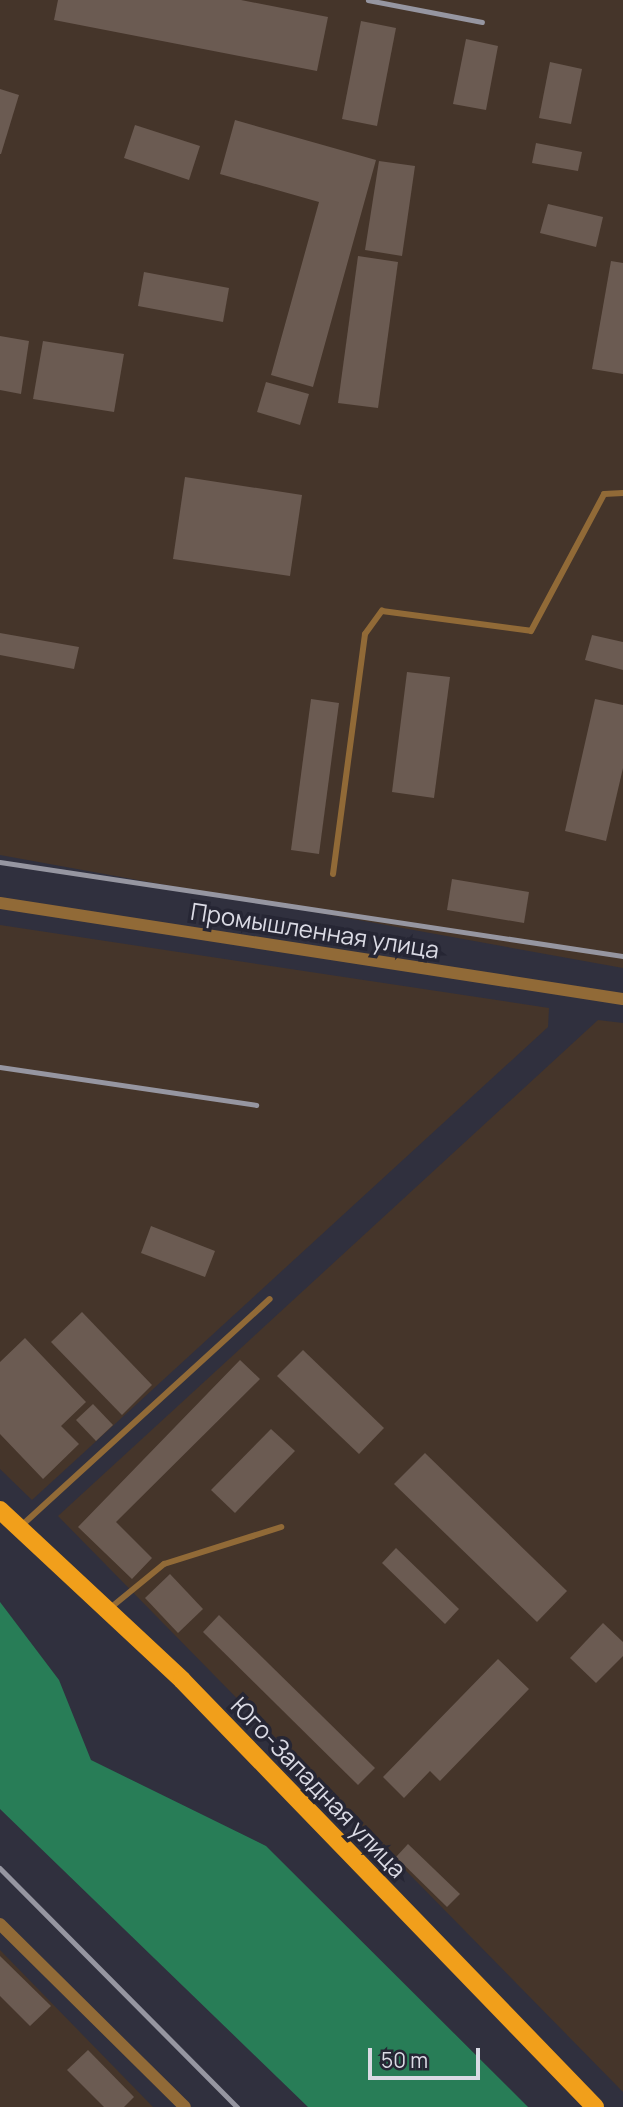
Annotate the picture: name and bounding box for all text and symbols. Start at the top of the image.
street label: Промышленная улица [189,896,441,964]
street label: Юго-Западная улица [225,1691,413,1883]
scale bar [371,2034,483,2078]
text: 50 m [381,2046,428,2074]

